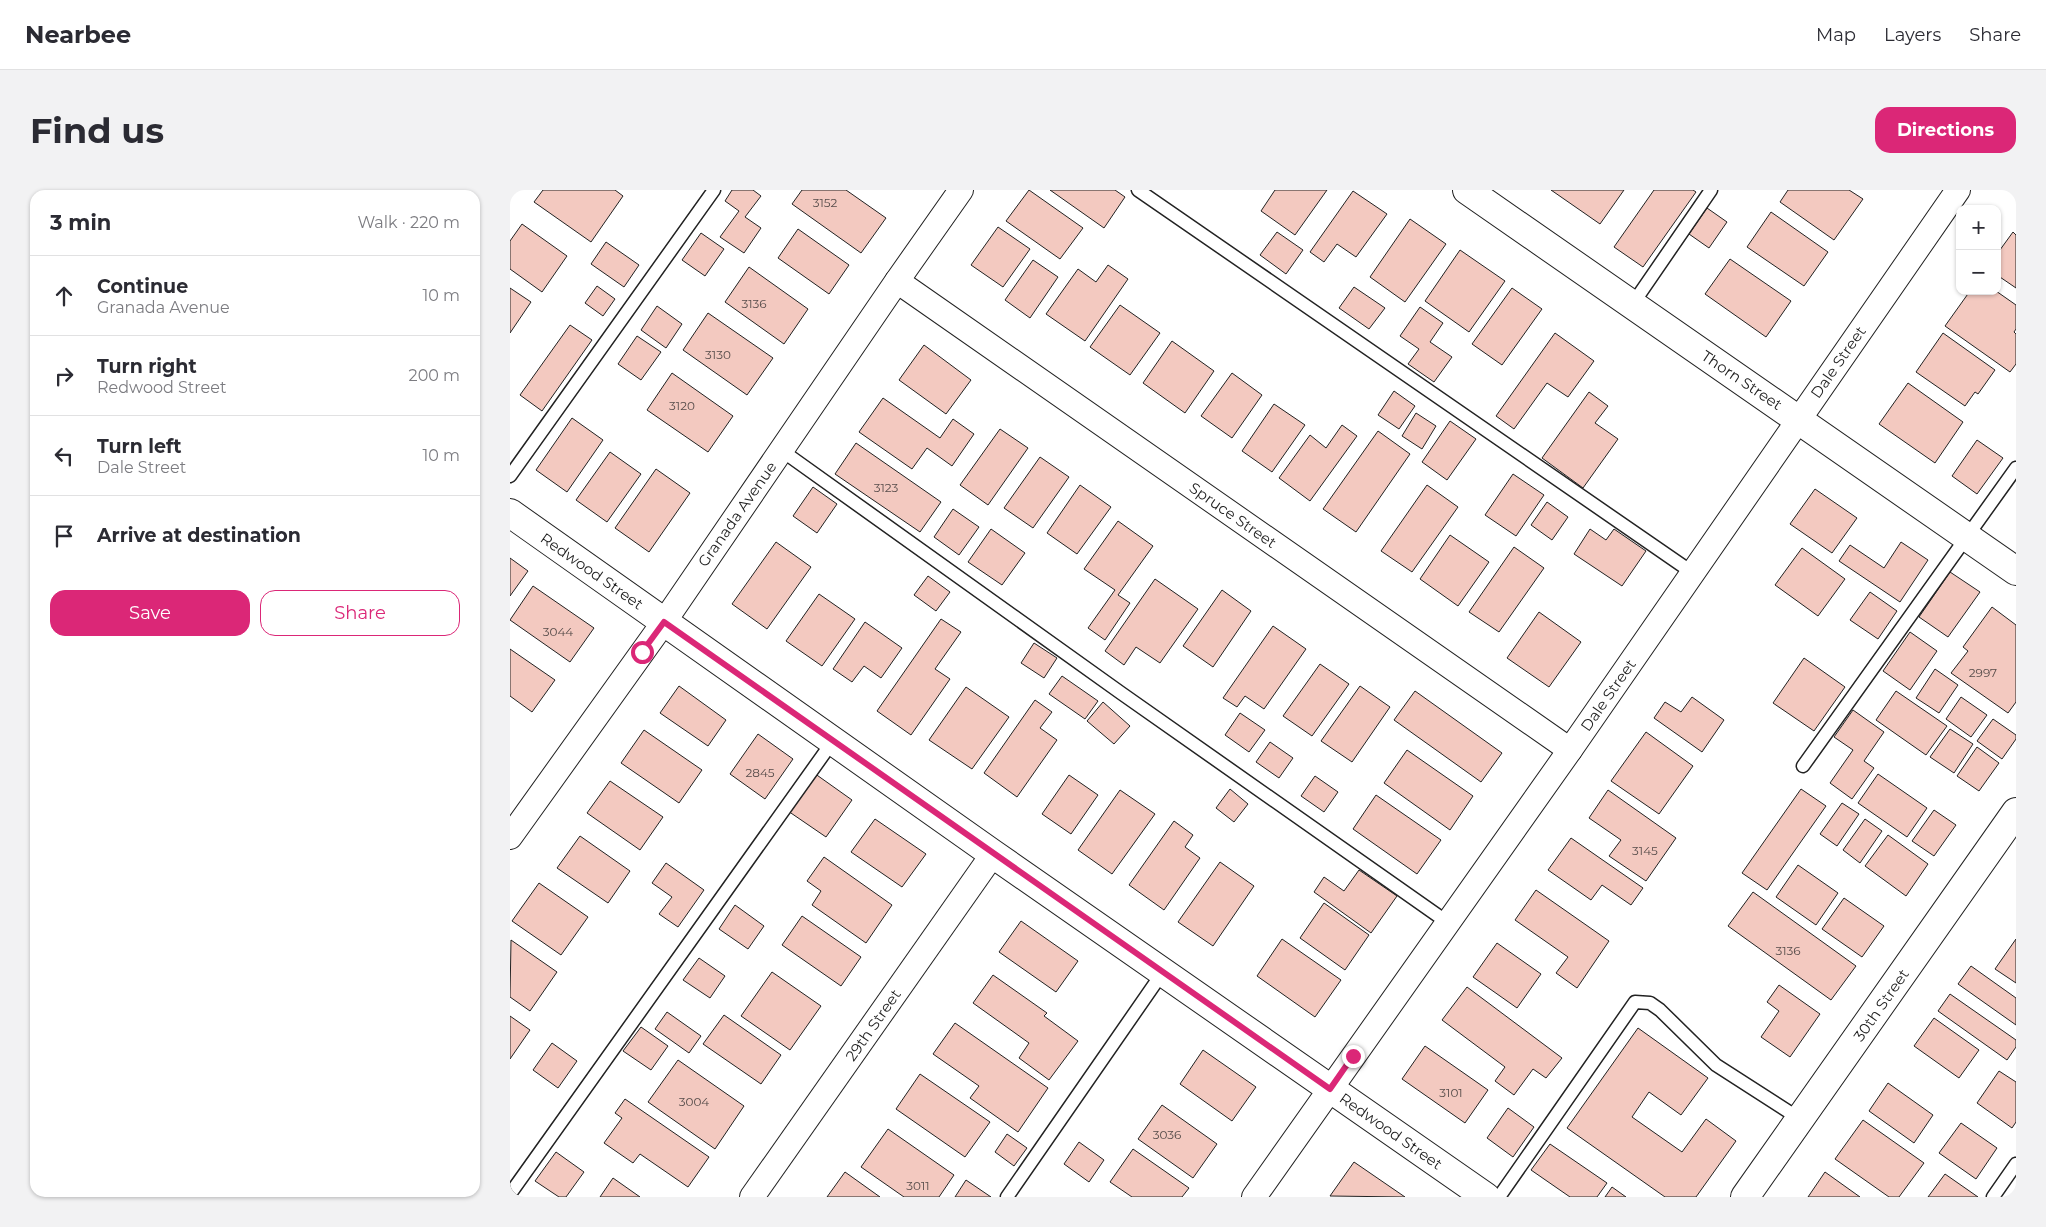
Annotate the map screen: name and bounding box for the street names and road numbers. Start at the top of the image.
street label: Dale Street [1806,322,1870,402]
street label: Thorn Street [1698,346,1786,414]
street label: Granada Avenue [694,458,780,570]
street label: Spruce Street [1186,478,1280,552]
street label: Redwood Street [537,528,647,614]
street label: Dale Street [1576,655,1640,735]
street label: 30th Street [1849,965,1913,1045]
street label: 29th Street [841,985,905,1065]
street label: Redwood Street [1336,1088,1446,1174]

